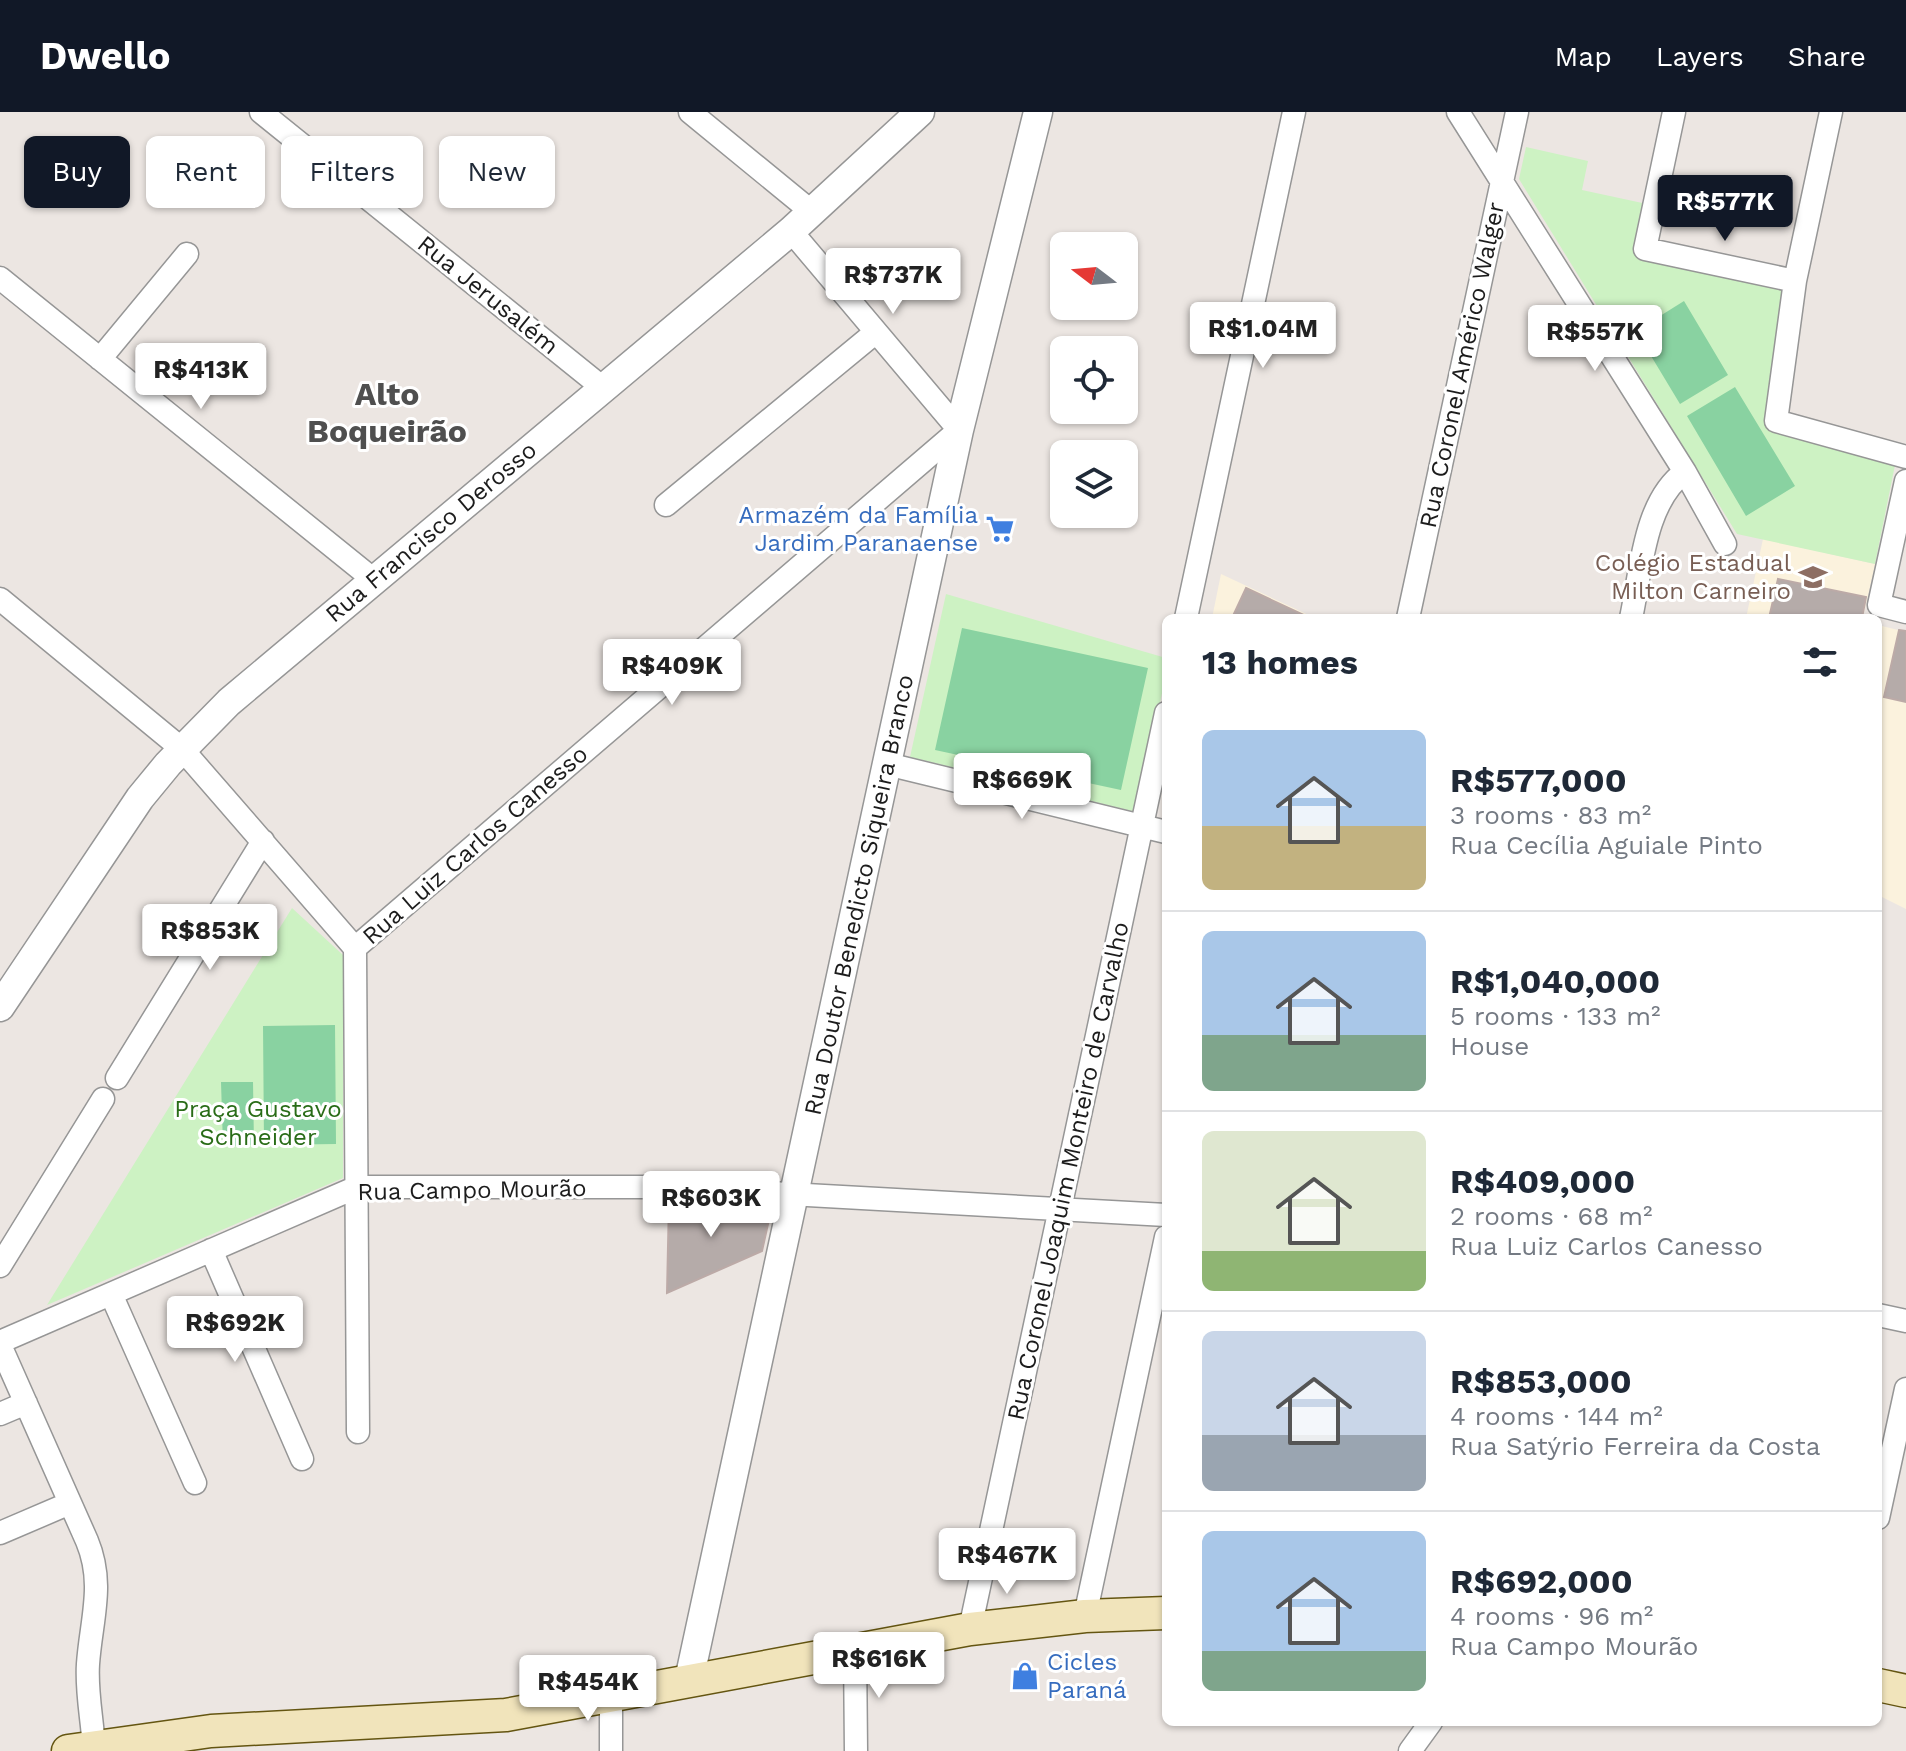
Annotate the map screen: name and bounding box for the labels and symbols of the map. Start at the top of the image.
pin: R$577K [1660,175,1790,243]
street label: Rua Coronel Américo Walger [1414,199,1510,531]
street label: Rua Jerusalém [412,230,564,360]
north arrow [1050,232,1138,320]
pin: R$737K [828,248,958,316]
pin: R$1.04M [1189,302,1337,370]
pin: R$557K [1530,305,1660,373]
pin: R$413K [136,343,266,411]
district label: Alto Boqueirão [307,375,467,450]
street label: Rua Francisco Derosso [320,436,542,628]
place label: Armazém da Família Jardim Paranaense [739,501,978,557]
supermarket icon: Armazém da Família Jardim Paranaense [985,514,1015,544]
place label: Colégio Estadual Milton Carneiro [1595,549,1792,605]
school or university icon: Colégio Estadual Milton Carneiro [1798,562,1828,592]
pin: R$409K [607,639,737,707]
street label: Rua Doutor Benedicto Siqueira Branco [799,672,919,1118]
street label: Rua Luiz Carlos Canesso [357,740,593,950]
pin: R$669K [957,753,1087,821]
pin: R$853K [145,904,275,972]
street label: Rua Coronel Joaquim Monteiro de Carvalho [1001,919,1135,1423]
park label: Praça Gustavo Schneider [174,1095,342,1151]
pin: R$603K [646,1171,776,1239]
street label: Rua Campo Mourão [357,1174,587,1206]
pin: R$692K [170,1296,300,1364]
pin: R$467K [942,1528,1072,1596]
pin: R$616K [814,1632,944,1700]
place label: Cicles Paraná [1047,1648,1127,1704]
pin: R$454K [523,1655,653,1723]
shop icon: Cicles Paraná [1010,1661,1040,1691]

